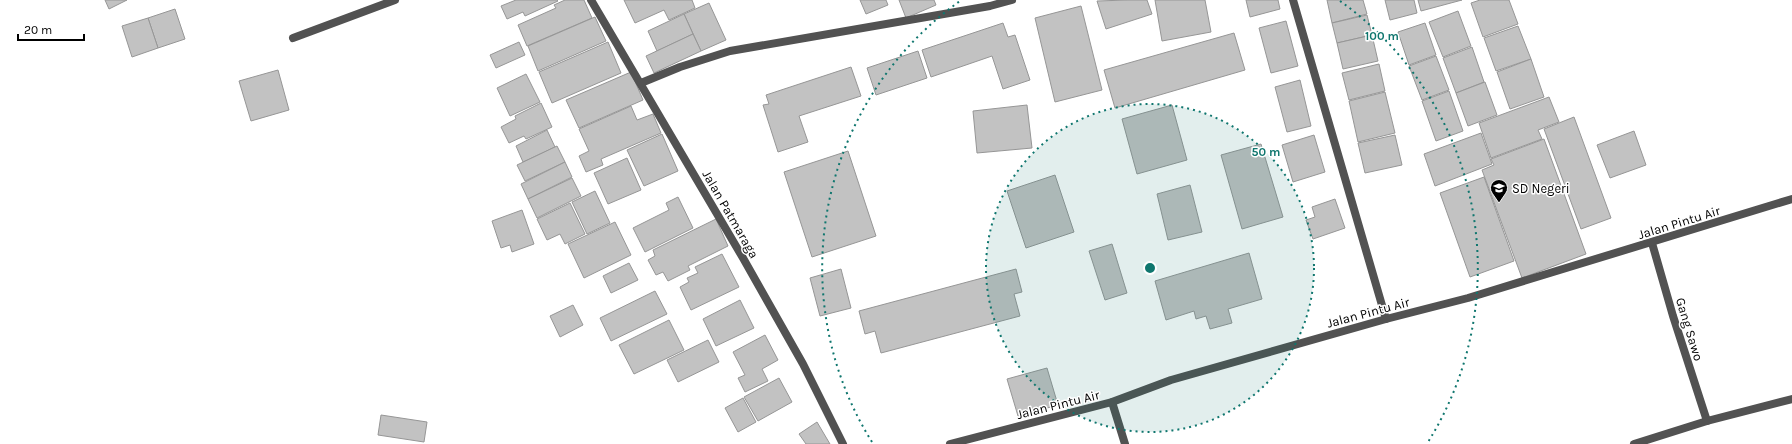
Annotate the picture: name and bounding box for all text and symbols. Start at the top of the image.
scale bar [18,16,84,42]
text: 20 m [24,23,52,37]
text: 100 m [1365,29,1399,43]
text: 50 m [1252,145,1281,159]
street label: Jalan Patmaraga [699,168,762,261]
school or university icon: SD Negeri [1489,178,1509,203]
place label: SD Negeri [1512,181,1570,196]
street label: Jalan Pintu Air [1636,203,1722,242]
centre of rings [1143,261,1157,275]
street label: Jalan Pintu Air [1325,294,1411,331]
street label: Gang Sawo [1673,296,1706,363]
street label: Jalan Pintu Air [1015,387,1101,422]

